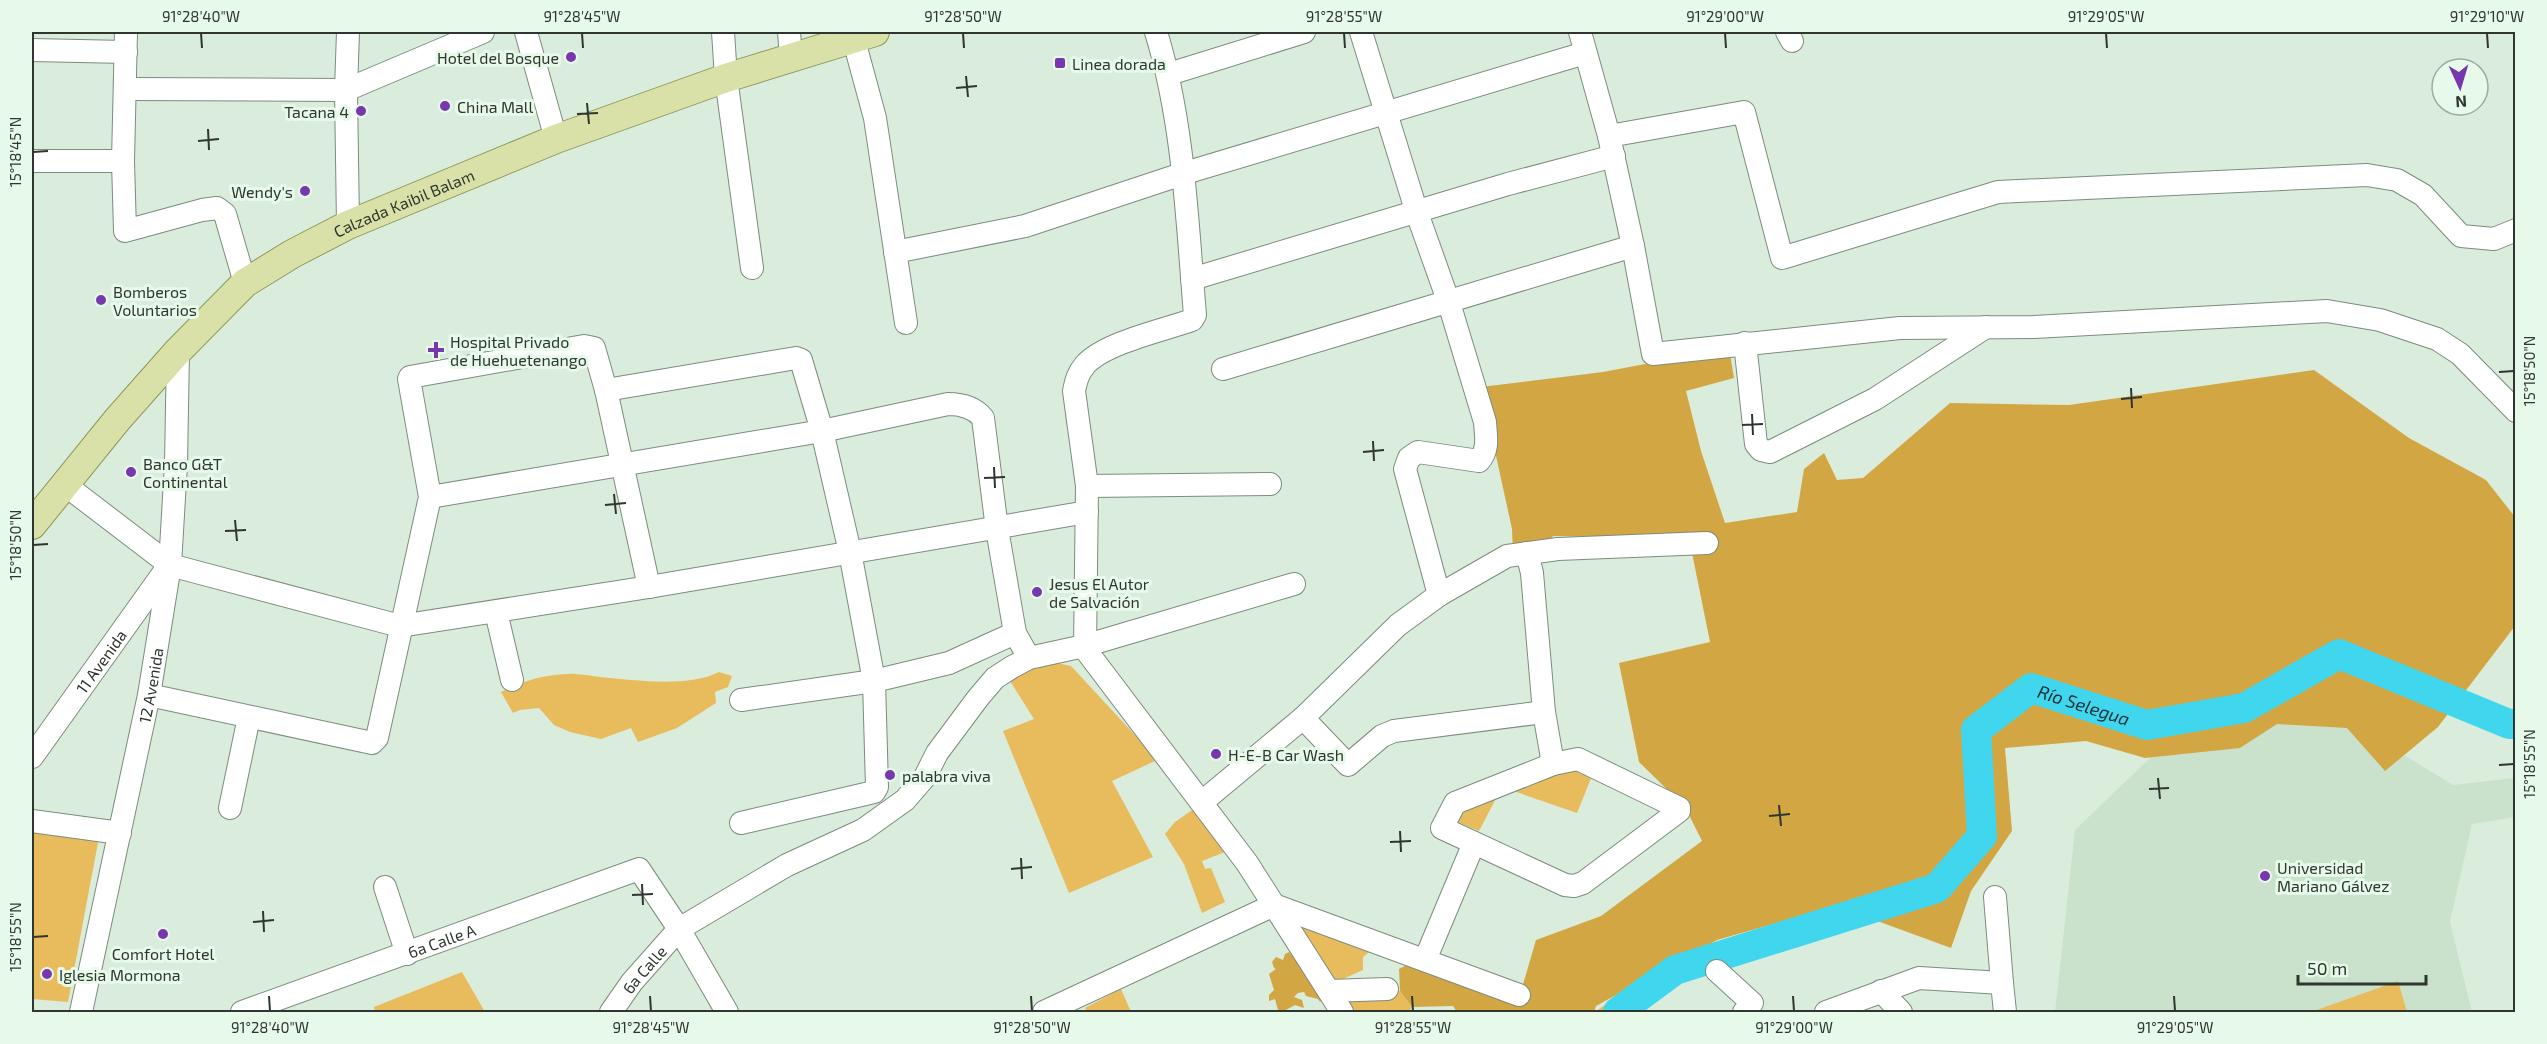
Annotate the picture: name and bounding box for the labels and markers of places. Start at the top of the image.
place label: Hotel del Bosque [437,48,559,67]
marker: Hotel del Bosque [564,50,578,64]
place label: Linea dorada [1072,54,1166,73]
marker: Linea dorada [1053,56,1067,70]
place label: China Mall [457,97,534,116]
marker: China Mall [438,99,452,113]
place label: Tacana 4 [284,102,349,121]
marker: Tacana 4 [354,104,368,118]
place label: Wendy's [231,182,293,201]
marker: Wendy's [298,184,312,198]
place label: Bomberos Voluntarios [113,282,197,319]
marker: Bomberos Voluntarios [94,293,108,307]
place label: Hospital Privado de Huehuetenango [450,332,587,369]
marker: Hospital Privado de Huehuetenango [427,341,445,359]
place label: Banco G&T Continental [143,454,228,491]
marker: Banco G&T Continental [124,465,138,479]
place label: Jesus El Autor de Salvación [1049,574,1150,611]
marker: Jesus El Autor de Salvación [1030,585,1044,599]
place label: H-E-B Car Wash [1228,745,1344,764]
marker: H-E-B Car Wash [1209,747,1223,761]
place label: palabra viva [902,766,991,785]
marker: palabra viva [883,768,897,782]
place label: Universidad Mariano Gálvez [2277,858,2389,895]
marker: Universidad Mariano Gálvez [2258,869,2272,883]
marker: Comfort Hotel [156,927,170,941]
place label: Comfort Hotel [112,944,215,963]
place label: Iglesia Mormona [59,965,181,984]
marker: Iglesia Mormona [40,967,54,981]

